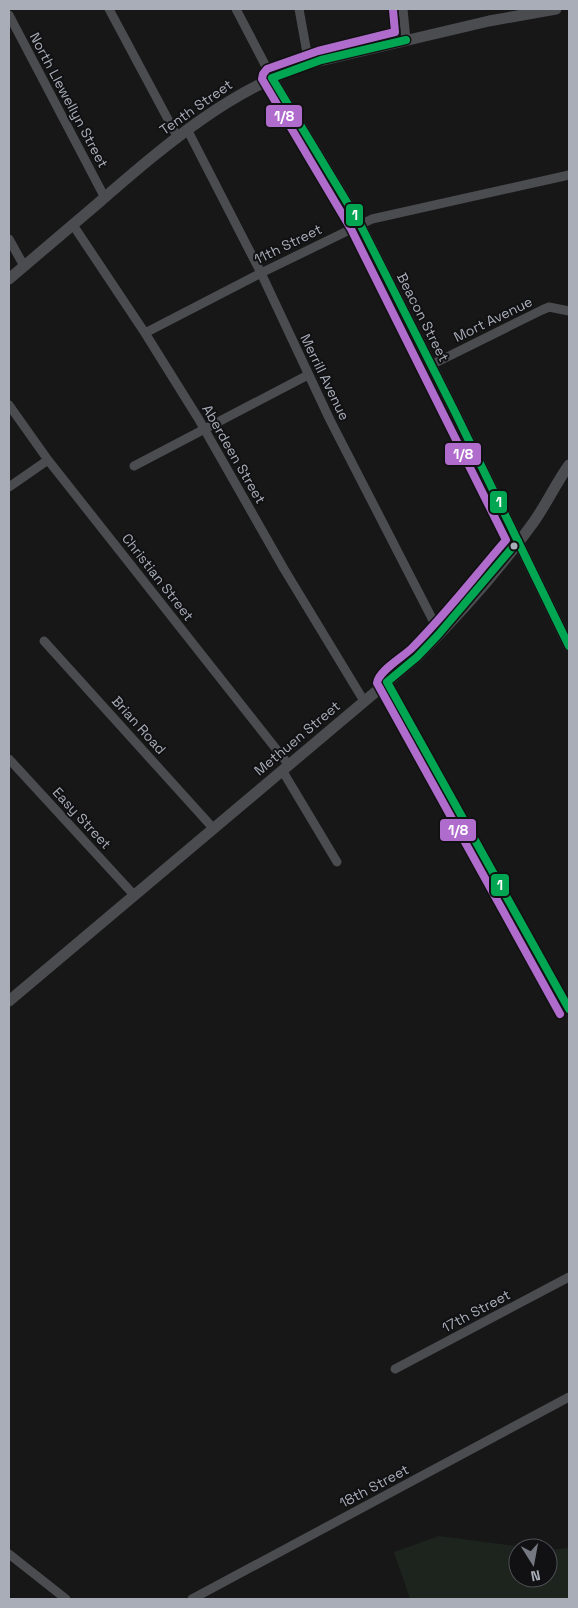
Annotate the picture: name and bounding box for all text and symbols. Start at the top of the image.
street label: North Llewellyn Street [26,29,112,171]
street label: Tenth Street [156,75,236,139]
line badge: 1/8 [265,104,303,128]
text: 1/8 [274,107,295,125]
line badge: 1 [345,203,364,227]
text: 1 [352,206,358,224]
street label: 11th Street [251,220,325,268]
street label: Beacon Street [393,270,453,364]
street label: Mort Avenue [451,292,535,346]
street label: Merrill Avenue [296,331,354,423]
street label: Aberdeen Street [198,401,270,507]
line badge: 1/8 [444,442,482,466]
text: 1/8 [453,445,474,463]
line badge: 1 [489,490,508,514]
text: 1 [496,493,502,511]
street label: Christian Street [118,530,198,624]
unlabelled marker [509,541,519,551]
street label: Brian Road [108,692,170,758]
street label: Methuen Street [250,697,344,779]
street label: Easy Street [49,783,115,853]
line badge: 1/8 [439,818,477,842]
text: 1/8 [448,821,469,839]
line badge: 1 [490,873,510,897]
text: 1 [497,876,503,894]
street label: 17th Street [439,1285,513,1337]
street label: 18th Street [336,1460,412,1512]
north arrow [508,1538,558,1588]
text: N [529,1566,542,1585]

